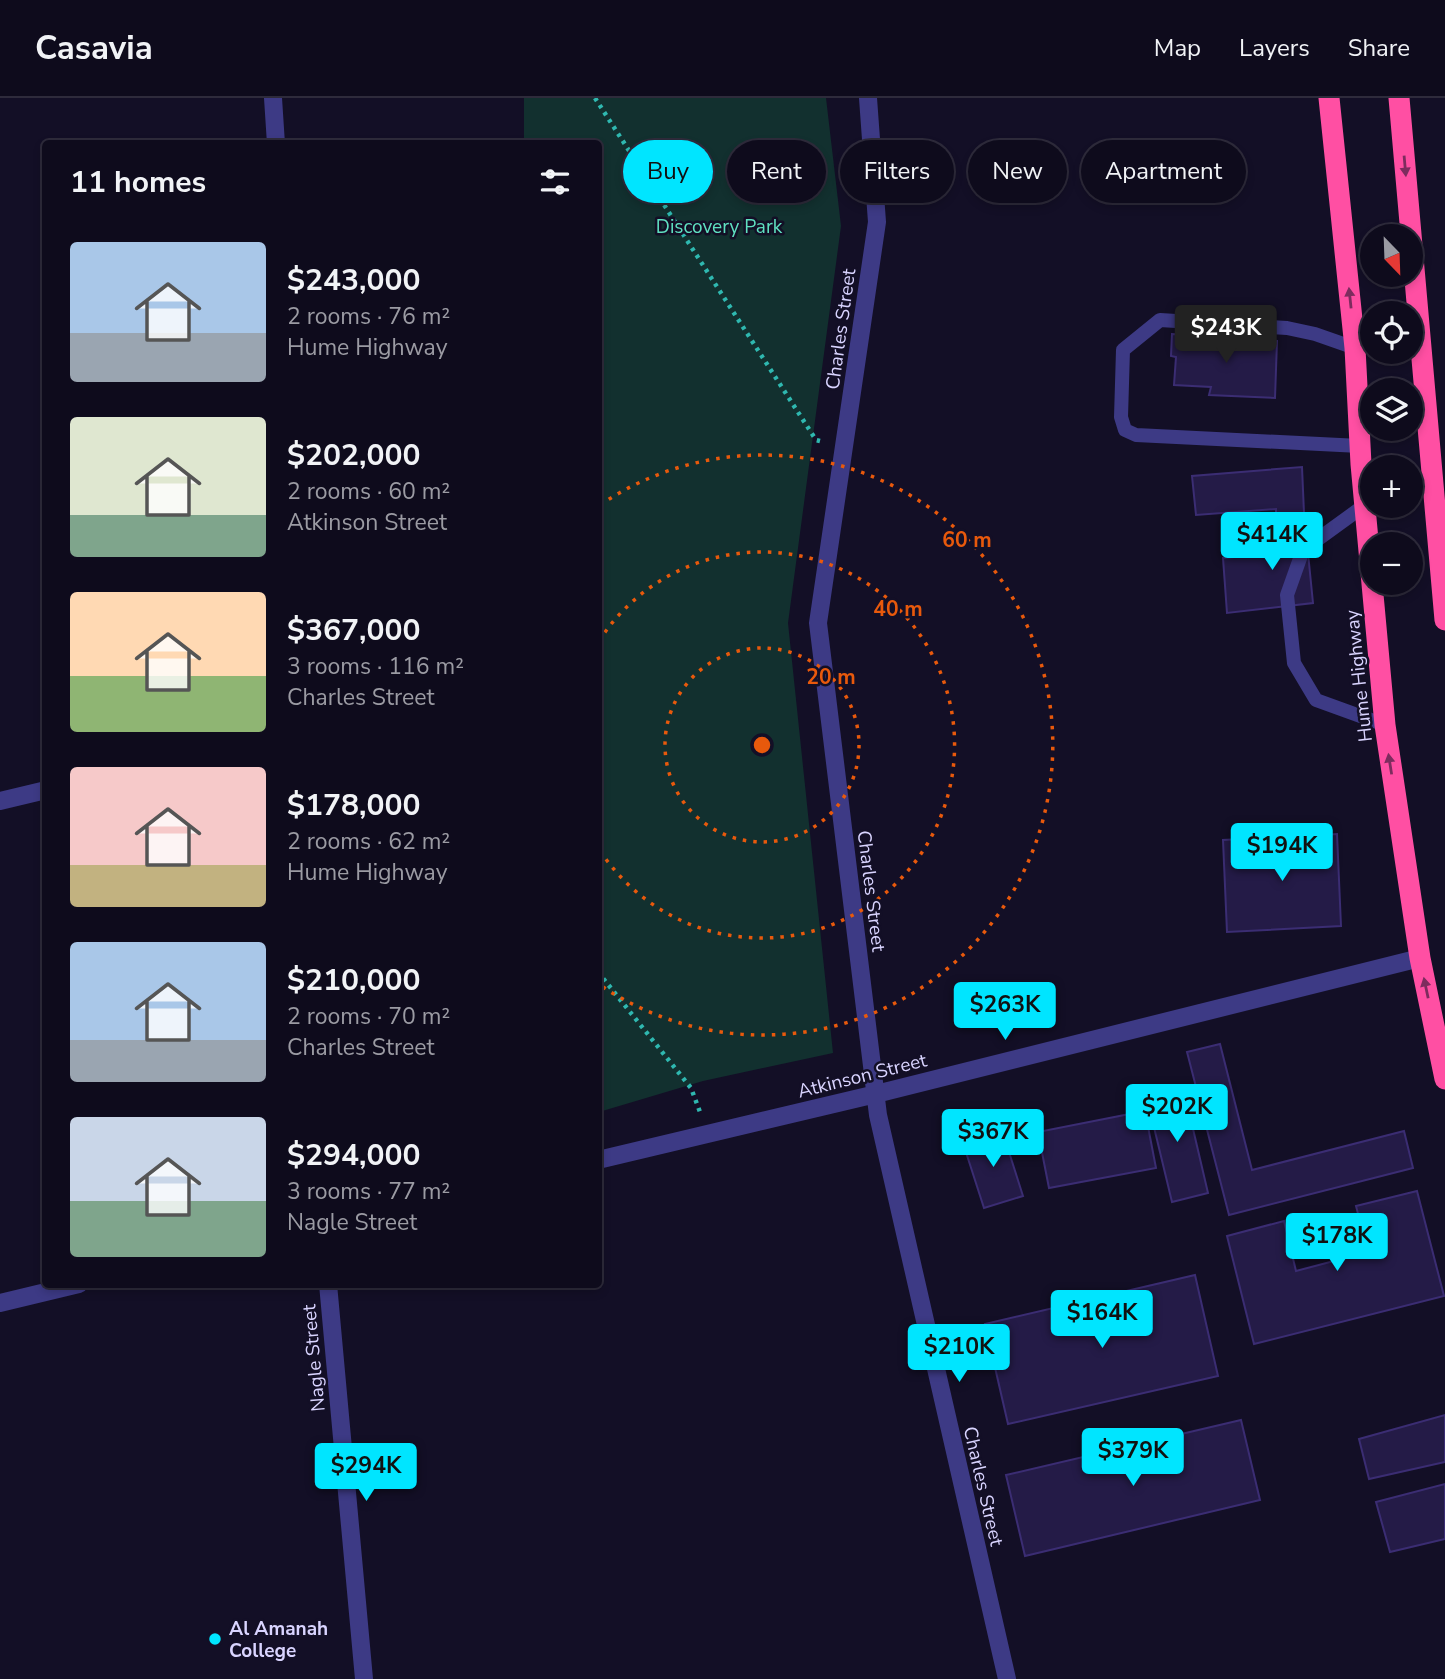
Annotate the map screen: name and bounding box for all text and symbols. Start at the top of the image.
text: Casavia [35,26,153,71]
text: Map [1154,32,1201,64]
text: Layers [1239,32,1310,64]
text: Share [1348,32,1410,64]
chip: Buy [623,140,713,203]
chip: Rent [727,140,826,203]
chip: Filters [840,140,954,203]
chip: New [968,140,1067,203]
chip: Apartment [1081,140,1246,203]
one-way arrow [1400,155,1411,177]
text: 11 homes [70,162,206,203]
icon: filters [536,163,574,201]
park label: Discovery Park [656,214,783,240]
north arrow [1360,224,1423,287]
map controls [1360,224,1423,595]
text: $243,000 [287,260,420,301]
street label: Charles Street [820,267,862,391]
icon: home [126,270,210,354]
one-way arrow [1344,287,1355,309]
text: 2 rooms · 76 m² [287,301,450,332]
button: locate [1360,301,1423,364]
pin: $243K [1177,306,1275,365]
text: $243K [1191,312,1261,343]
text: Hume Highway [287,332,448,363]
button: layers [1360,378,1423,441]
text: $202,000 [287,435,420,476]
icon: home [126,445,210,529]
button: + [1360,455,1423,518]
text: 2 rooms · 60 m² [287,476,450,507]
text: Atkinson Street [287,507,447,538]
pin: $414K [1223,512,1321,572]
text: $414K [1237,519,1307,550]
text: 60 m [942,526,992,554]
button: − [1360,532,1423,595]
text: 40 m [873,595,923,623]
street label: Hume Highway [1339,608,1379,743]
text: $367,000 [287,610,420,651]
icon: home [126,620,210,704]
text: 3 rooms · 116 m² [287,651,464,682]
text: 20 m [806,663,856,691]
text: Charles Street [287,682,435,713]
centre of rings [750,733,774,757]
one-way arrow [1384,753,1395,775]
text: $178,000 [287,785,420,826]
icon: home [126,795,210,879]
pin: $194K [1233,824,1331,883]
text: 2 rooms · 62 m² [287,826,450,857]
street label: Charles Street [851,829,891,954]
text: $194K [1247,830,1317,861]
text: Hume Highway [287,857,448,888]
text: $210,000 [287,960,420,1001]
icon: home [126,970,210,1054]
one-way arrow [1421,977,1432,999]
pin: $263K [956,982,1054,1042]
text: $263K [970,989,1040,1020]
text: 2 rooms · 70 m² [287,1001,450,1032]
text: Charles Street [287,1032,435,1063]
street label: Atkinson Street [795,1047,930,1105]
pin: $202K [1128,1084,1226,1144]
text: $202K [1142,1091,1212,1122]
pin: $367K [944,1110,1042,1169]
text: $367K [958,1116,1028,1147]
text: $294,000 [287,1135,420,1176]
icon: home [126,1145,210,1229]
text: 3 rooms · 77 m² [287,1176,450,1207]
text: Nagle Street [287,1207,417,1238]
pin: $178K [1288,1214,1386,1273]
text: $178K [1302,1220,1372,1251]
pin: $164K [1053,1290,1151,1350]
text: $164K [1067,1297,1137,1328]
street label: Nagle Street [296,1303,332,1413]
pin: $210K [910,1324,1008,1384]
text: $210K [924,1331,994,1362]
street label: Charles Street [957,1424,1009,1549]
pin: $379K [1084,1428,1182,1488]
text: $379K [1098,1435,1168,1466]
pin: $294K [317,1444,415,1503]
text: $294K [331,1450,401,1481]
place label: Al Amanah College [229,1616,328,1664]
marker: Al Amanah College [207,1631,223,1647]

